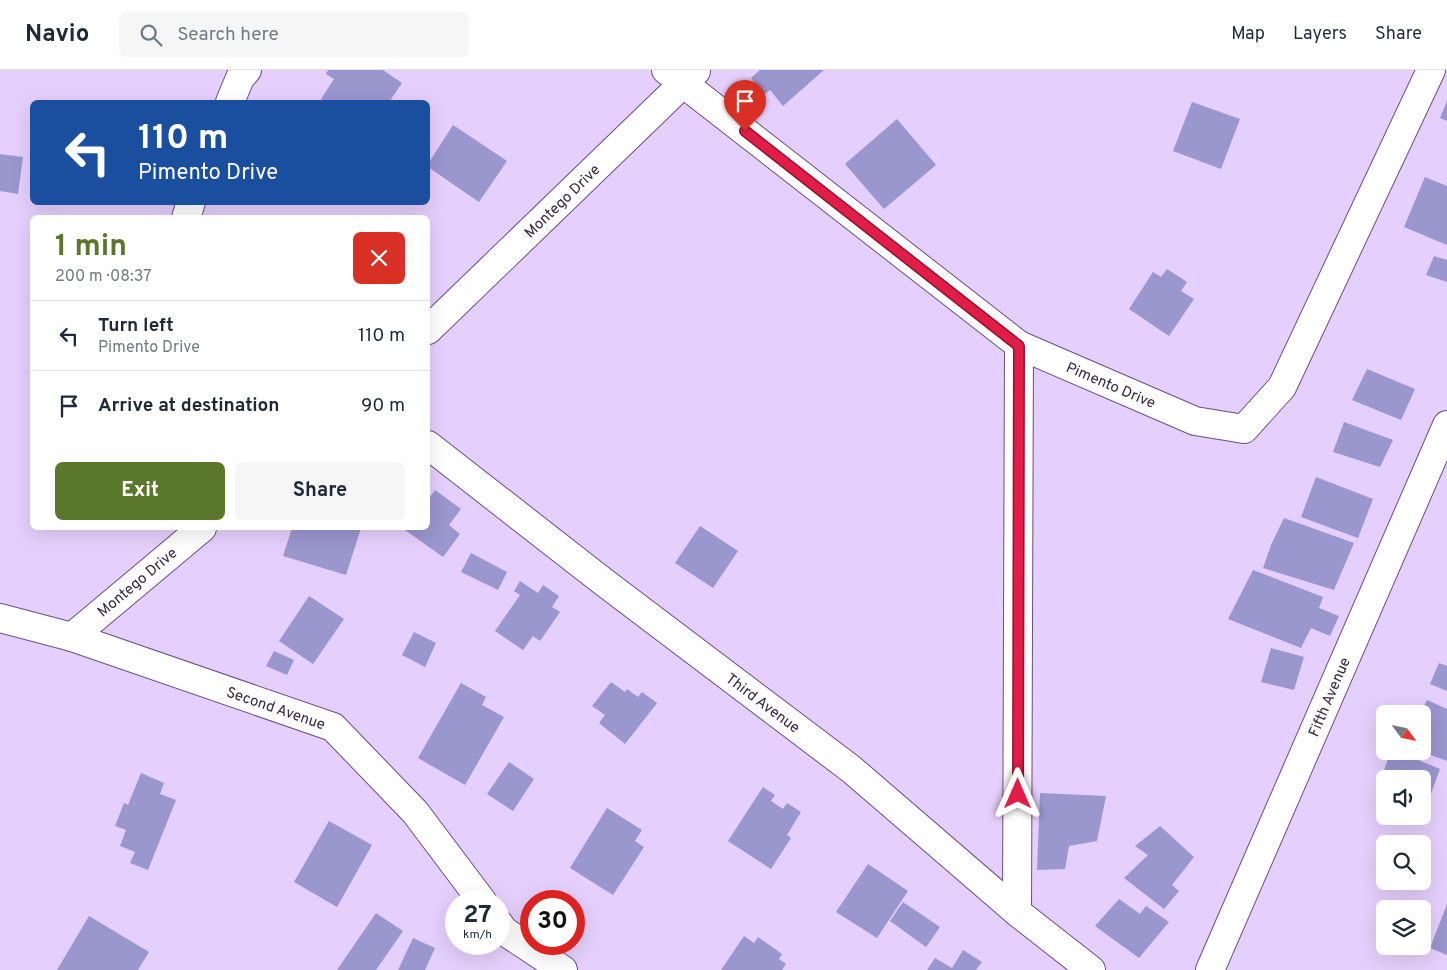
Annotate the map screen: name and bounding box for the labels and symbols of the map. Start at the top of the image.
pin [724,80,766,131]
street label: Montego Drive [521,161,605,243]
street label: Pimento Drive [1063,359,1158,414]
street label: Montego Drive [94,544,182,622]
street label: Fifth Avenue [1305,655,1356,740]
street label: Third Avenue [721,670,803,738]
street label: Second Avenue [224,684,327,735]
north arrow [1376,705,1431,760]
position arrow [991,767,1043,819]
speed limit sign: 30 [520,890,585,955]

